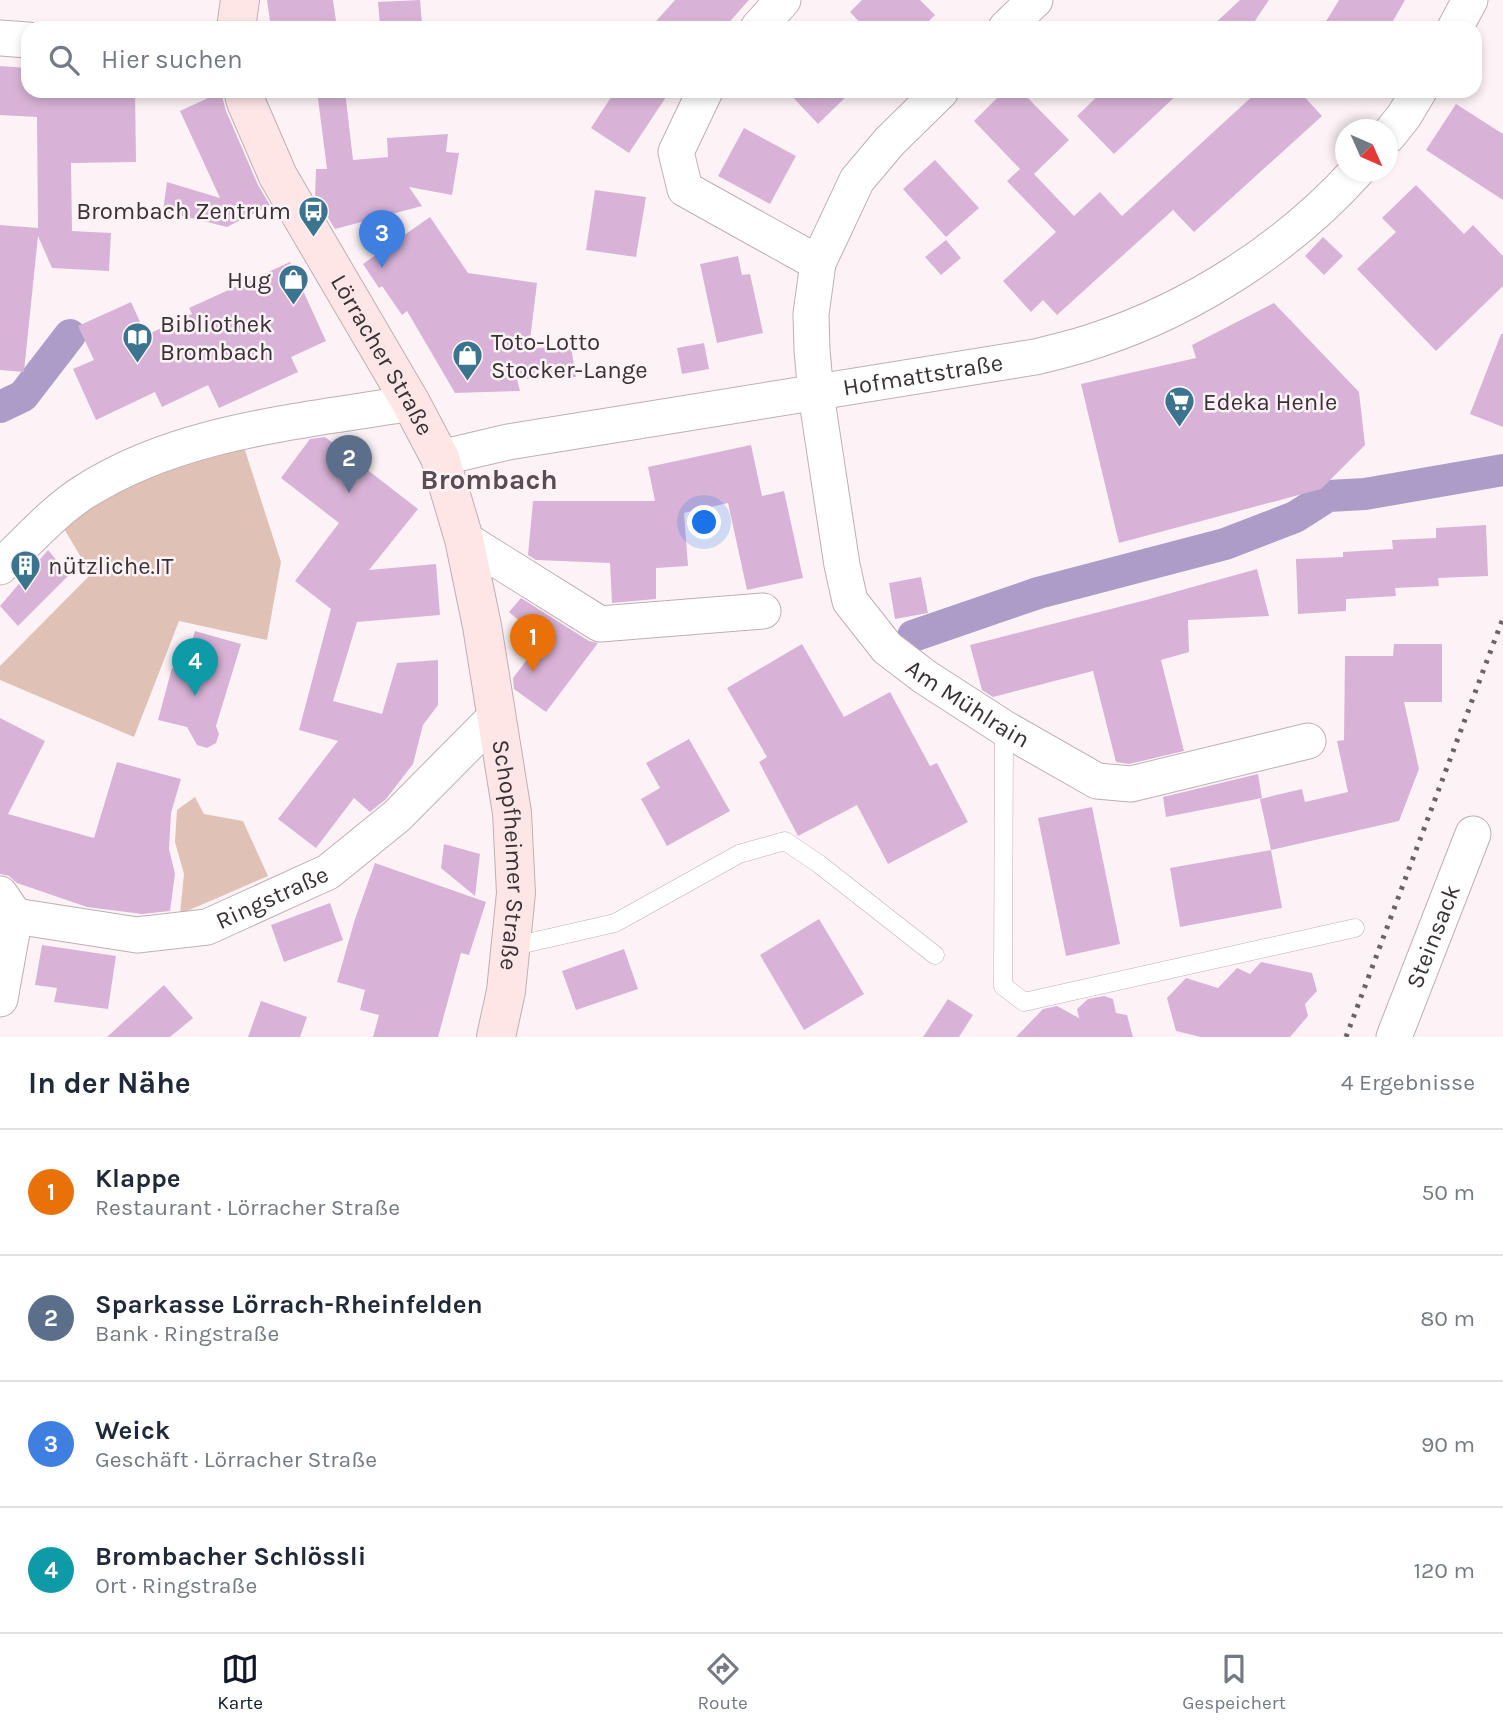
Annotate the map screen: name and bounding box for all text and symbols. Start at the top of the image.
search box [21,21,1482,98]
icon: search [45,41,83,79]
text: Hier suchen [101,44,243,75]
north arrow [1335,119,1398,182]
bus stop icon: Brombach Zentrum [297,194,331,238]
place label: Brombach Zentrum [76,197,291,225]
pin: 3 [359,210,405,268]
shop icon: Hug [277,263,311,307]
place label: Hug [227,266,271,294]
street label: Lörracher Straße [325,269,439,440]
place label: Bibliothek Brombach [160,310,273,366]
library icon: Bibliothek Brombach [120,321,154,365]
place label: Toto-Lotto Stocker-Lange [491,328,648,384]
shop icon: Toto-Lotto Stocker-Lange [451,339,485,383]
street label: Hofmattstraße [841,348,1005,402]
supermarket icon: Edeka Henle [1163,385,1197,429]
place label: Edeka Henle [1203,388,1337,416]
pin: 2 [326,435,372,493]
district label: Brombach [420,463,558,496]
your location [687,505,721,539]
building icon: nützliche.IT [8,549,42,593]
place label: nützliche.IT [48,552,174,580]
pin: 1 [510,614,556,672]
pin: 4 [172,638,218,696]
street label: Am Mühlrain [900,654,1035,754]
street label: Schopfheimer Straße [486,737,530,972]
street label: Ringstraße [211,860,333,935]
street label: Steinsack [1400,880,1466,992]
text: In der Nähe [28,1065,191,1101]
text: 4 Ergebnisse [1341,1069,1475,1096]
text: Klappe [95,1163,181,1194]
text: 1 [47,1179,55,1206]
text: 50 m [1421,1179,1475,1206]
text: Restaurant · Lörracher Straße [95,1194,400,1221]
text: Sparkasse Lörrach-Rheinfelden [95,1289,483,1320]
text: 2 [44,1305,58,1332]
text: 80 m [1420,1305,1475,1332]
text: Bank · Ringstraße [95,1320,279,1347]
text: Weick [95,1415,170,1446]
text: 3 [44,1431,58,1458]
text: 90 m [1421,1431,1475,1458]
text: Geschäft · Lörracher Straße [95,1446,377,1473]
text: Brombacher Schlössli [95,1541,366,1572]
text: 4 [44,1557,58,1584]
text: 120 m [1413,1557,1475,1584]
text: Ort · Ringstraße [95,1572,257,1599]
tab: Karte [217,1650,263,1714]
tab: Route [697,1650,748,1714]
tab: Gespeichert [1182,1650,1286,1714]

